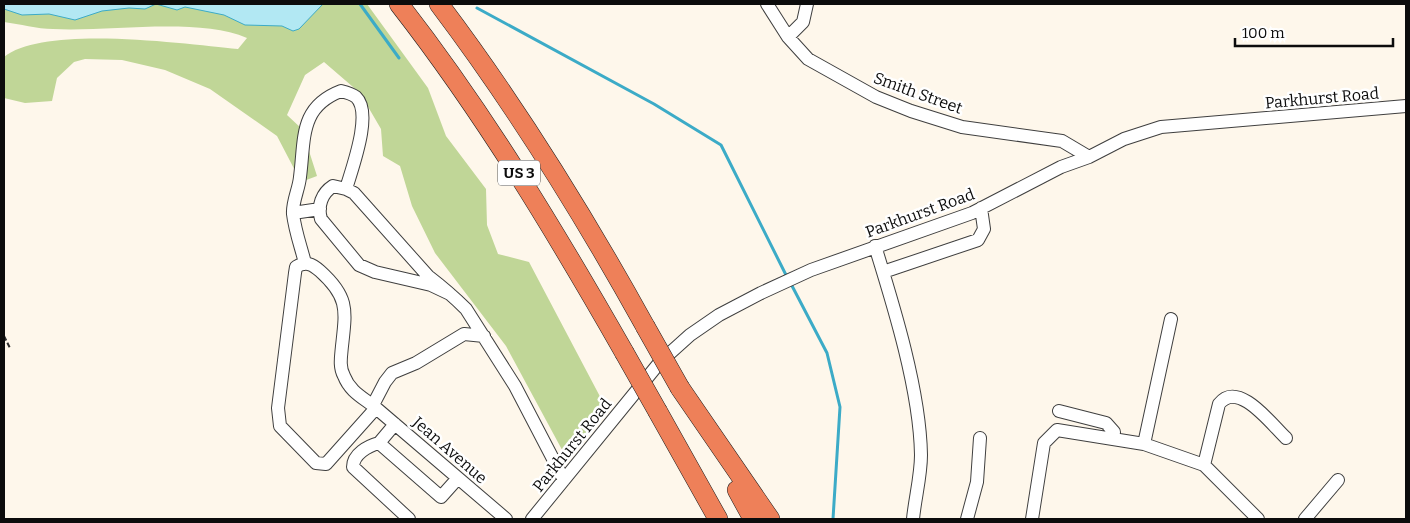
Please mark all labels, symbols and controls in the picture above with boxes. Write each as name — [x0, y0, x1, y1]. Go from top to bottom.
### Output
scale bar — [1235, 15, 1392, 47]
text: 100 m — [1242, 24, 1285, 42]
street label: Smith Street — [871, 68, 965, 118]
street label: Parkhurst Road — [1264, 84, 1380, 112]
road number: US 3 — [498, 160, 540, 186]
street label: Parkhurst Road — [863, 184, 978, 242]
street label: Parkhurst Road — [529, 394, 616, 495]
street label: Jean Avenue — [408, 412, 491, 487]

